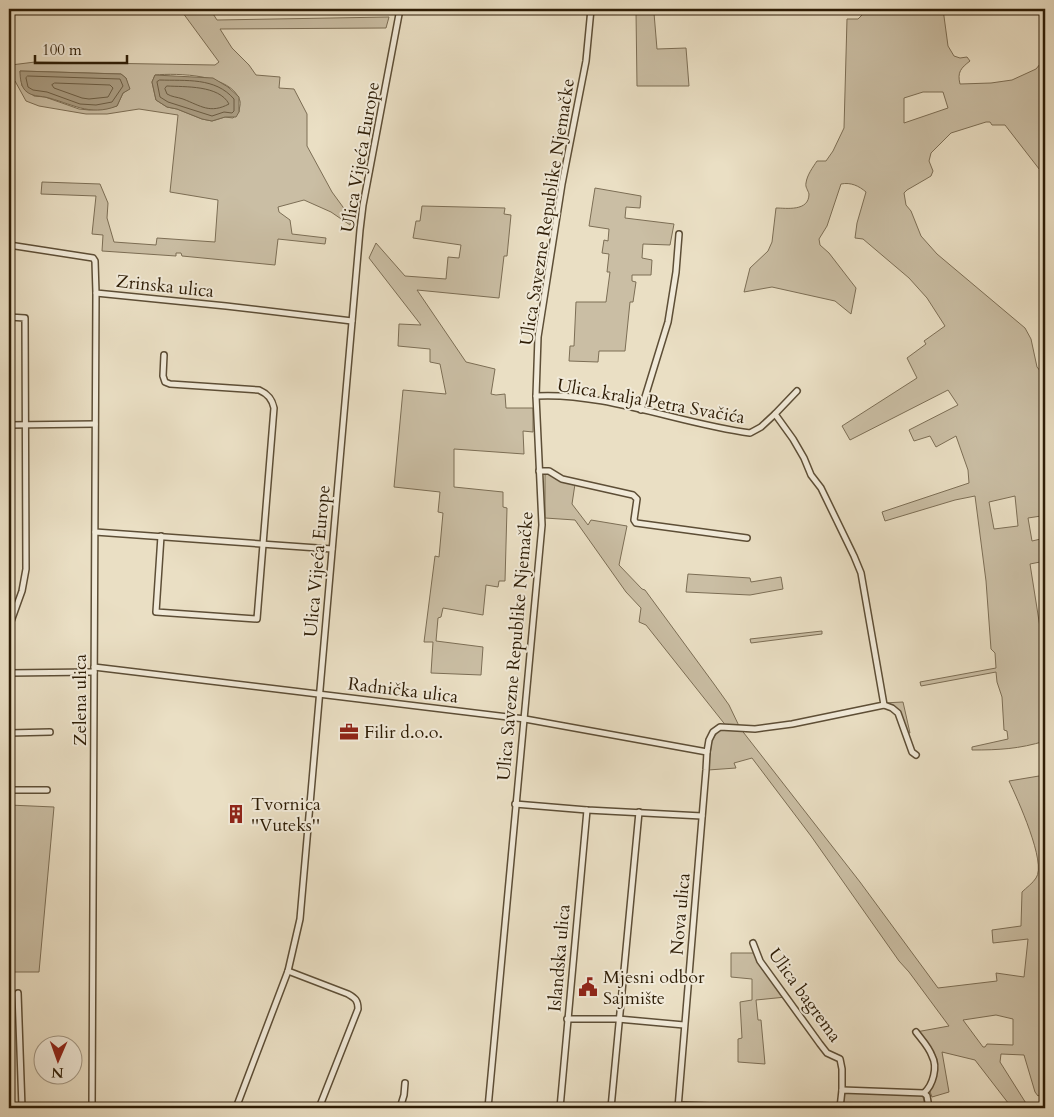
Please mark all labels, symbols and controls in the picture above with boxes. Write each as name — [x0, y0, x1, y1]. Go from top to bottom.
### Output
scale bar — [35, 32, 128, 64]
text: 100 m — [42, 40, 82, 60]
street label: Ulica Savezne Republike Njemačke — [514, 77, 581, 347]
street label: Ulica Vijeća Europe — [335, 80, 386, 234]
street label: Zrinska ulica — [115, 269, 215, 304]
street label: Ulica kralja Petra Svačića — [555, 373, 747, 430]
street label: Ulica Vijeća Europe — [298, 484, 337, 638]
street label: Ulica Savezne Republike Njemačke — [491, 510, 540, 782]
street label: Zelena ulica — [68, 654, 93, 746]
street label: Radnička ulica — [346, 671, 460, 710]
place label: Filir d.o.o. — [364, 720, 443, 745]
office icon: Filir d.o.o. — [338, 721, 360, 743]
place label: Tvornica ''Vuteks'' — [251, 792, 321, 838]
building icon: Tvornica ''Vuteks'' — [225, 803, 247, 825]
street label: Nova ulica — [664, 872, 697, 956]
street label: Islandska ulica — [542, 903, 577, 1013]
street label: Ulica bagrema — [762, 943, 847, 1047]
place label: Mjesni odbor Sajmište — [603, 965, 705, 1011]
public building icon: Mjesni odbor Sajmište — [577, 976, 599, 998]
north arrow — [32, 1034, 82, 1084]
text: N — [51, 1063, 64, 1082]

